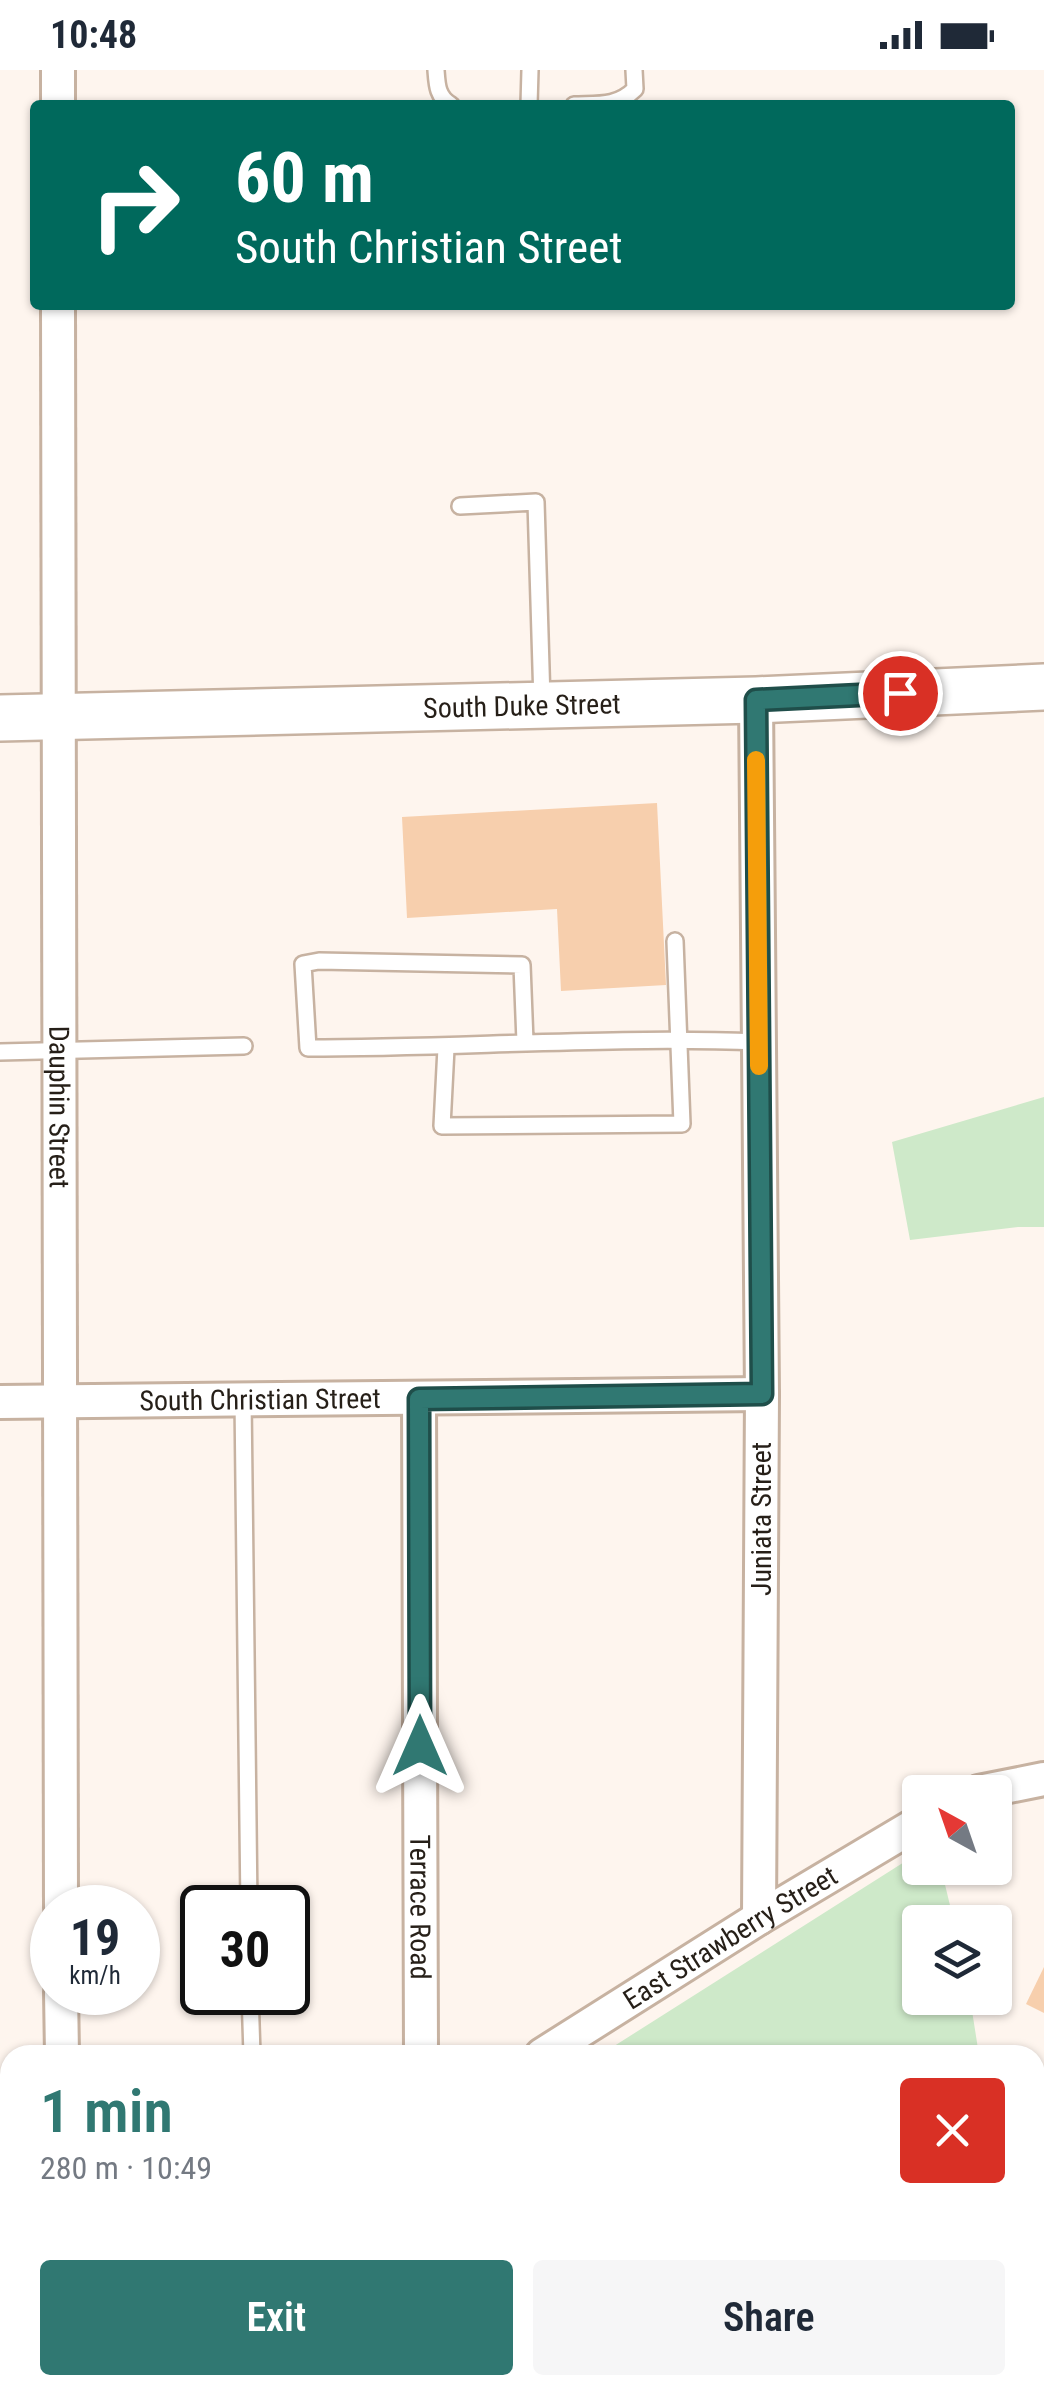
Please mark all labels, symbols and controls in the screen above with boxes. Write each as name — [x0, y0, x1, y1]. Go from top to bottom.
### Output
text: 10:48 — [50, 13, 137, 57]
text: 60 m — [235, 137, 374, 219]
icon: right — [70, 140, 200, 270]
text: South Christian Street — [235, 221, 623, 274]
pin — [858, 651, 943, 736]
icon: arrive — [873, 666, 928, 721]
street label: South Duke Street — [423, 687, 621, 724]
street label: Dauphin Street — [43, 1026, 76, 1188]
street label: South Christian Street — [139, 1382, 381, 1417]
street label: Juniata Street — [745, 1442, 778, 1596]
position arrow — [368, 1694, 472, 1798]
north arrow — [902, 1775, 1012, 1885]
map controls — [902, 1775, 1012, 2015]
street label: Terrace Road — [404, 1834, 437, 1980]
street label: East Strawberry Street — [617, 1859, 843, 2016]
speed limit sign: 30 — [180, 1885, 310, 2015]
button: layers — [902, 1905, 1012, 2015]
text: 19 — [70, 1909, 120, 1967]
text: km/h — [69, 1961, 121, 1990]
text: 1 min — [40, 2076, 173, 2147]
button: close — [900, 2078, 1005, 2183]
text: 280 m · 10:49 — [40, 2149, 212, 2187]
button: Exit — [40, 2260, 513, 2375]
button: Share — [533, 2260, 1005, 2375]

